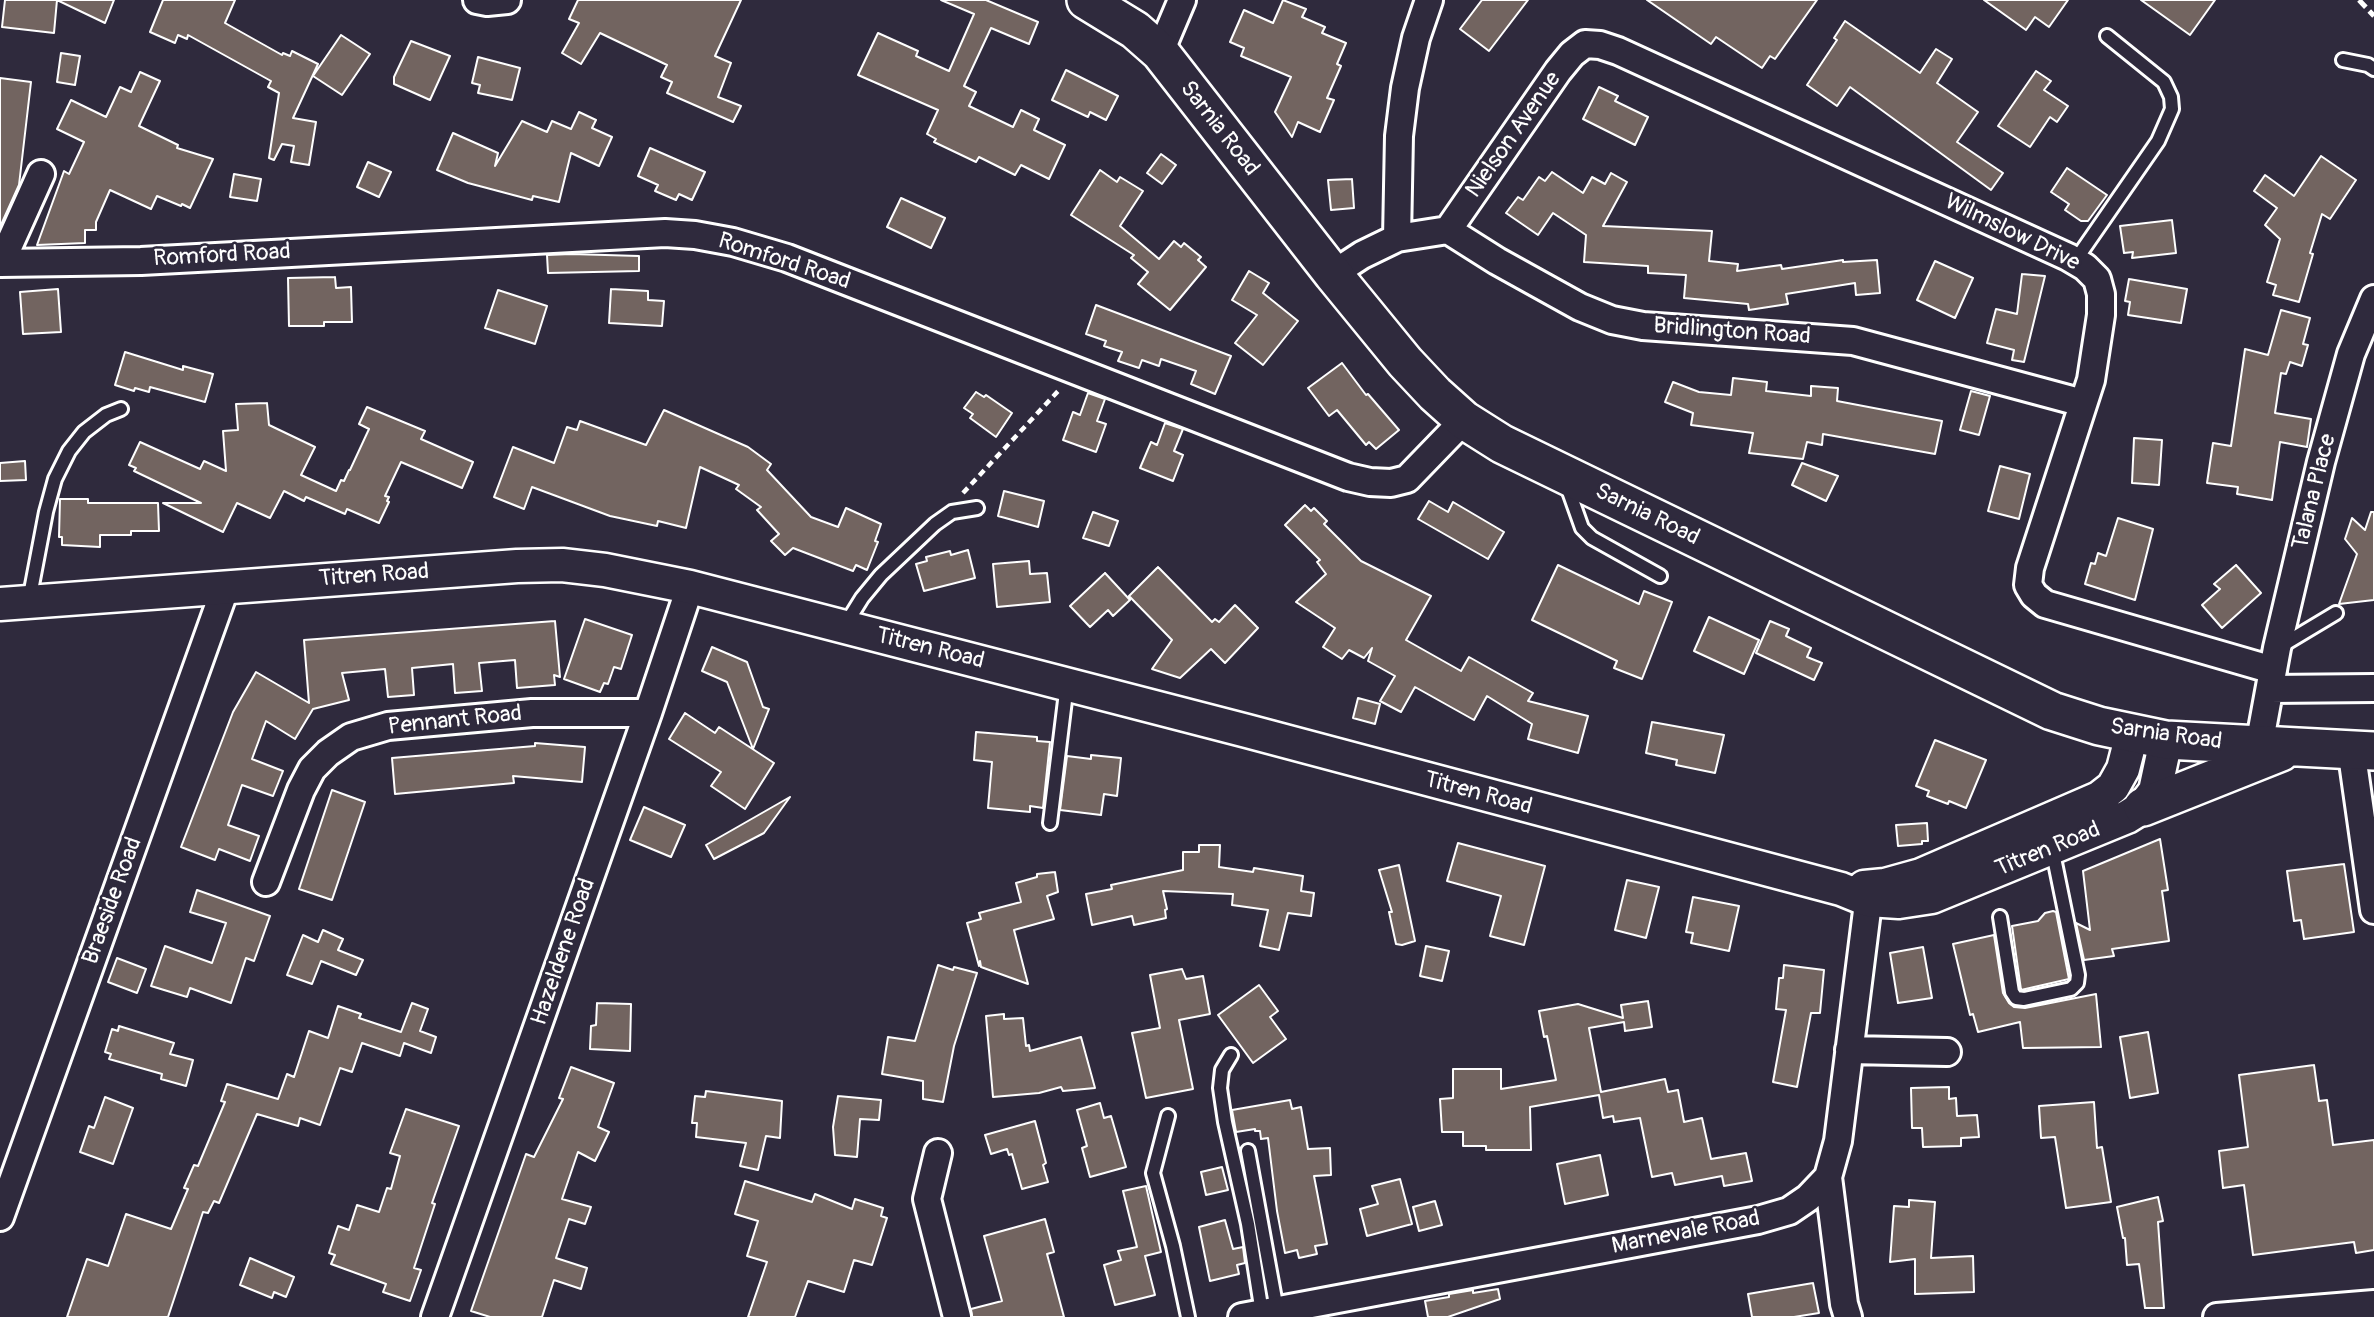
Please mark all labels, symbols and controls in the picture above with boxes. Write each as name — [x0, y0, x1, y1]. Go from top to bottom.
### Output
street label: Nielson Avenue — [1460, 67, 1568, 203]
street label: Sarnia Road — [1173, 76, 1265, 182]
street label: Wilmslow Drive — [1940, 188, 2084, 278]
street label: Romford Road — [714, 228, 854, 296]
street label: Romford Road — [153, 239, 291, 273]
street label: Bridlington Road — [1652, 313, 1812, 351]
street label: Talana Place — [2287, 431, 2343, 553]
street label: Sarnia Road — [1590, 478, 1704, 552]
street label: Titren Road — [318, 558, 430, 594]
street label: Titren Road — [873, 622, 987, 676]
street label: Pennant Road — [387, 700, 523, 742]
street label: Sarnia Road — [2108, 713, 2224, 757]
street label: Titren Road — [1421, 766, 1535, 822]
street label: Titren Road — [1992, 817, 2104, 883]
street label: Braeside Road — [77, 834, 149, 968]
street label: Hazeldene Road — [526, 875, 602, 1029]
street label: Marnevale Road — [1610, 1205, 1762, 1261]

